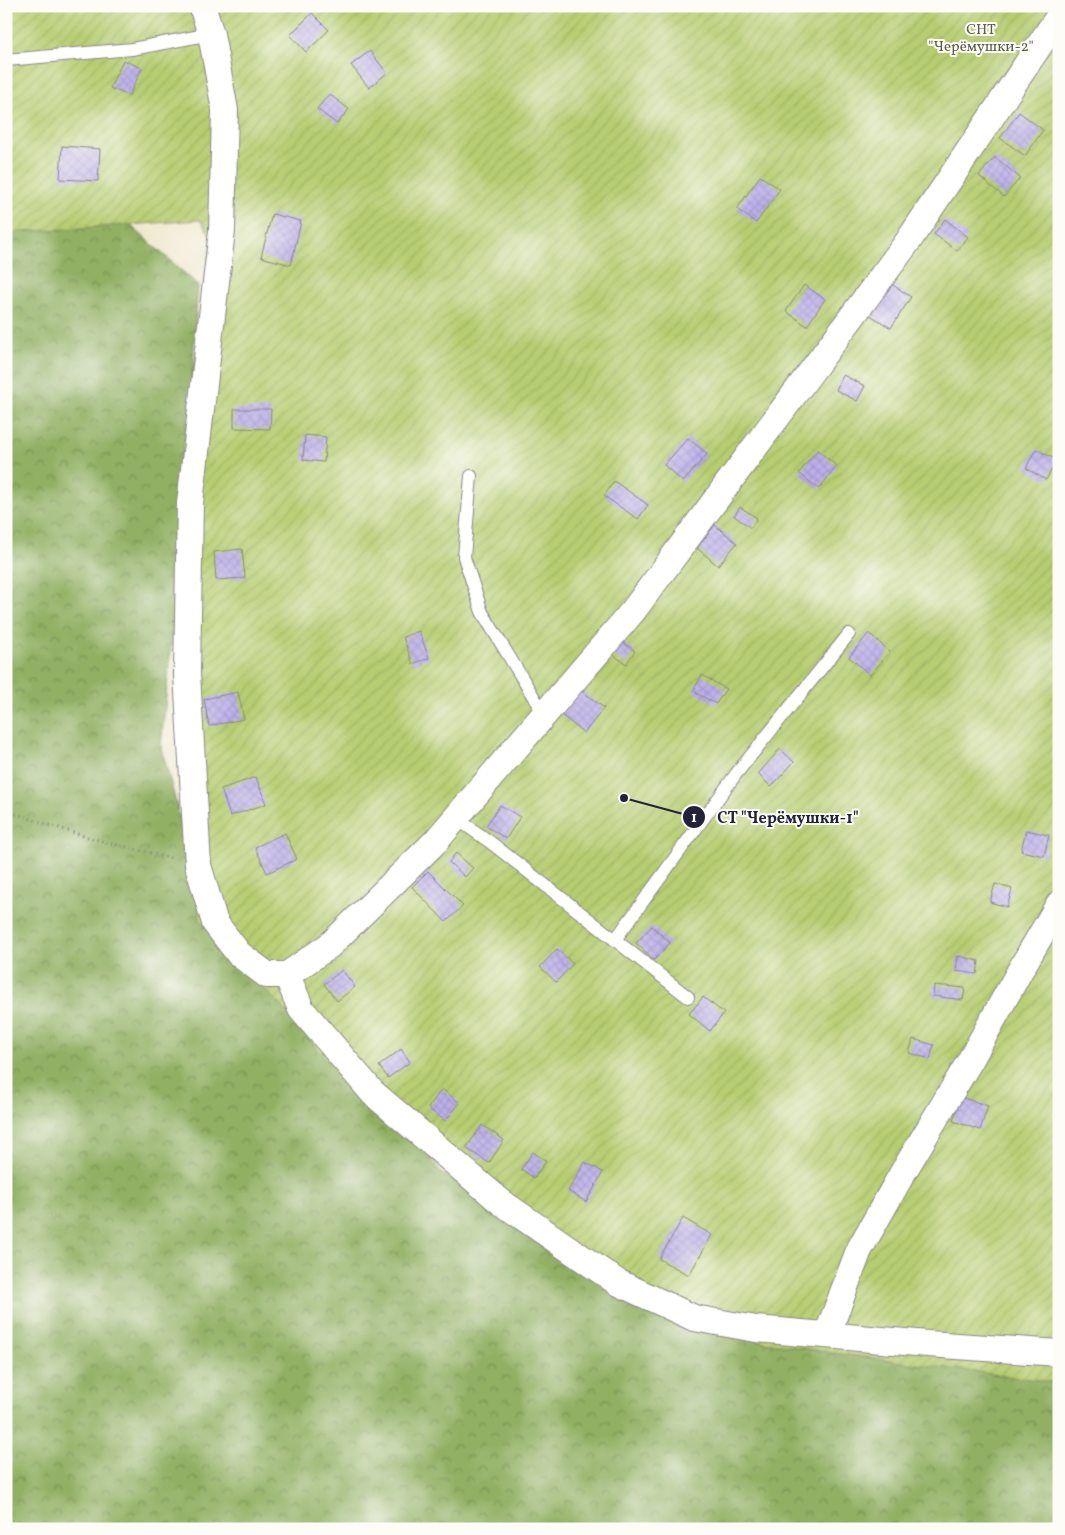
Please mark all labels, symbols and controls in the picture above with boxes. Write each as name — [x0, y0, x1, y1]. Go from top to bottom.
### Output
park label: СНТ "Черёмушки-2" — [928, 20, 1034, 58]
callout: СТ "Черёмушки-1" — [682, 802, 869, 833]
text: 1 — [691, 808, 697, 829]
text: СТ "Черёмушки-1" — [717, 808, 859, 830]

